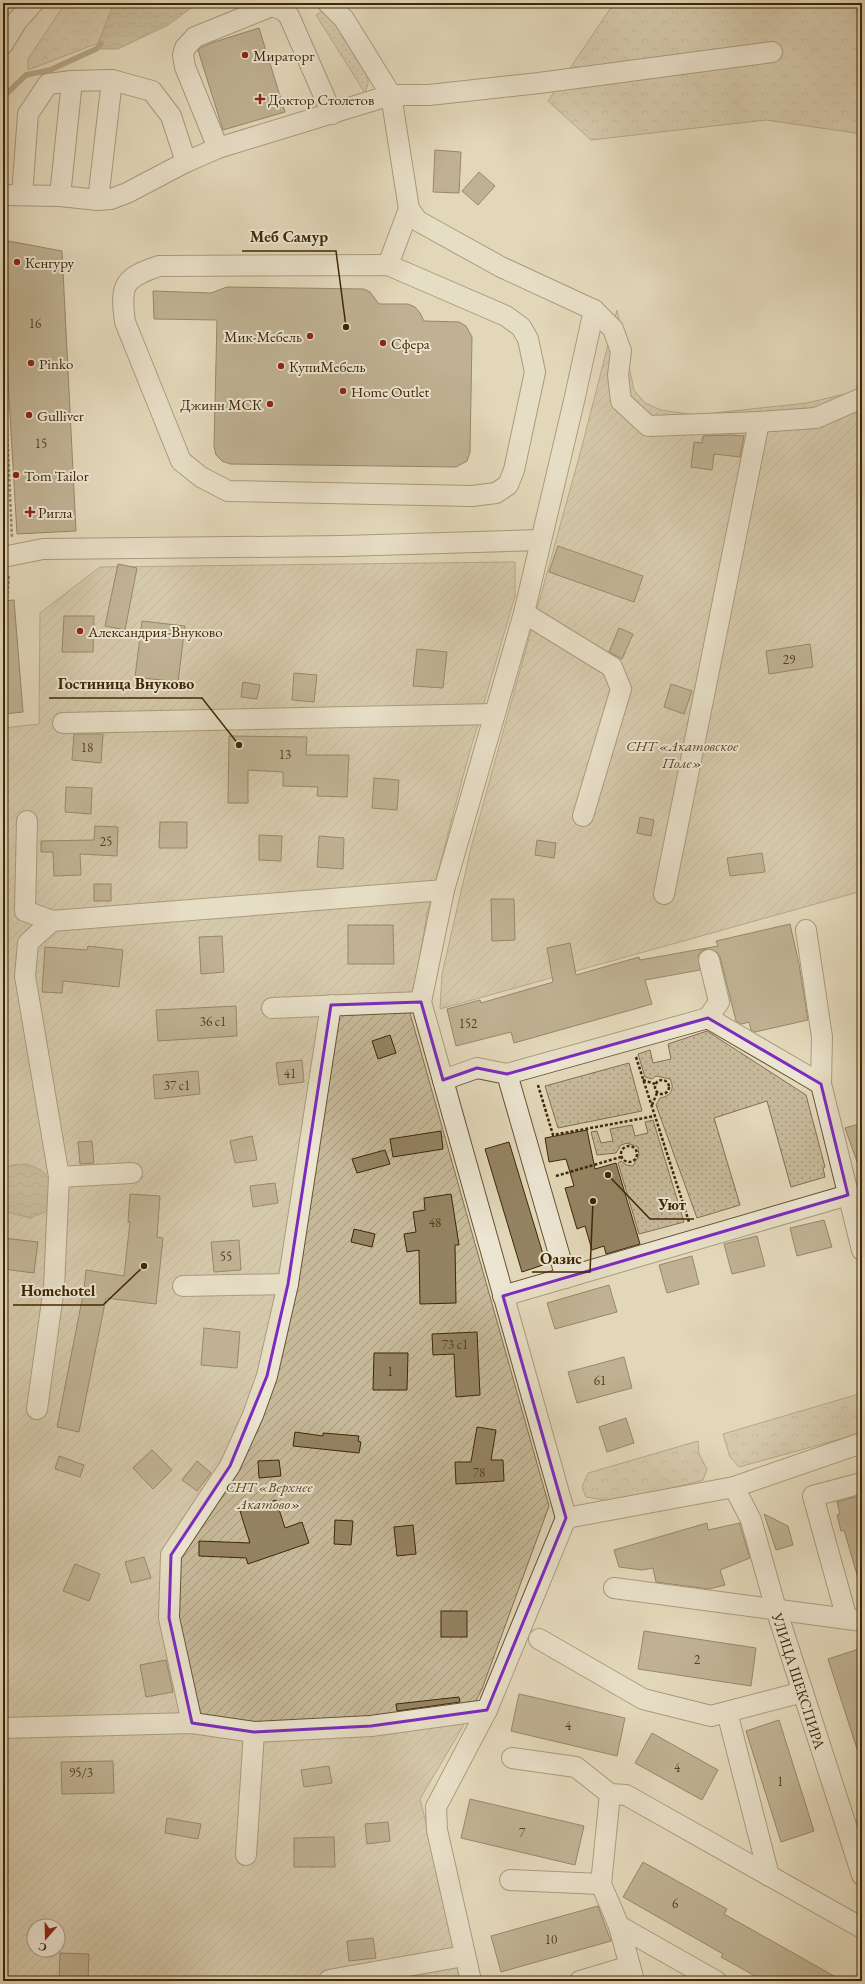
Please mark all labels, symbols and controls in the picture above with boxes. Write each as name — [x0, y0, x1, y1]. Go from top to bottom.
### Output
place label: Мираторг — [253, 46, 315, 65]
marker: Мираторг — [240, 50, 250, 60]
place label: Доктор Столетов — [268, 90, 374, 109]
marker: Доктор Столетов — [255, 94, 265, 104]
callout: Меб Самур — [242, 223, 336, 251]
text: Меб Самур — [250, 226, 328, 247]
place label: Кенгуру — [25, 253, 75, 272]
marker: Кенгуру — [12, 257, 22, 267]
house number: 16 — [29, 315, 41, 332]
place label: Мик-Мебель — [224, 327, 302, 346]
marker: Мик-Мебель — [305, 331, 315, 341]
place label: Сфера — [391, 334, 430, 353]
marker: Сфера — [378, 338, 388, 348]
place label: Pinko — [39, 354, 73, 373]
place label: КупиМебель — [289, 357, 366, 376]
marker: Pinko — [26, 358, 36, 368]
marker: КупиМебель — [276, 361, 286, 371]
place label: Home Outlet — [351, 382, 430, 401]
marker: Home Outlet — [338, 386, 348, 396]
place label: Джинн МСК — [180, 395, 262, 414]
marker: Джинн МСК — [265, 399, 275, 409]
place label: Gulliver — [37, 406, 84, 425]
marker: Gulliver — [24, 410, 34, 420]
house number: 15 — [35, 435, 47, 452]
place label: Tom Tailor — [24, 466, 89, 485]
marker: Tom Tailor — [11, 470, 21, 480]
place label: Ригла — [38, 503, 72, 522]
marker: Ригла — [25, 507, 35, 517]
place label: Александрия-Внуково — [87, 622, 223, 641]
marker: Александрия-Внуково — [75, 626, 85, 636]
house number: 29 — [783, 651, 796, 668]
callout: Гостиница Внуково — [49, 670, 202, 698]
text: Гостиница Внуково — [58, 673, 194, 694]
park label: СНТ «Акатовское Поле» — [626, 736, 739, 772]
house number: 18 — [81, 739, 93, 756]
house number: 13 — [279, 746, 291, 763]
house number: 25 — [100, 833, 112, 850]
house number: 36 с1 — [200, 1013, 226, 1030]
house number: 152 — [459, 1015, 478, 1032]
house number: 41 — [284, 1065, 296, 1082]
house number: 37 с1 — [164, 1077, 190, 1094]
callout: Уют — [650, 1191, 694, 1219]
text: Уют — [657, 1194, 687, 1215]
house number: 48 — [429, 1214, 441, 1231]
callout: Оазис — [532, 1244, 590, 1272]
house number: 55 — [220, 1248, 232, 1265]
text: Оазис — [540, 1248, 582, 1269]
callout: Homehotel — [13, 1277, 103, 1305]
text: Homehotel — [21, 1280, 96, 1301]
house number: 73 с1 — [442, 1336, 468, 1353]
house number: 1 — [387, 1363, 393, 1380]
house number: 61 — [594, 1372, 606, 1389]
house number: 78 — [473, 1464, 485, 1481]
park label: СНТ «Верхнее Акатово» — [225, 1477, 313, 1513]
street label: УЛИЦА ШЕКСПИРА — [768, 1609, 830, 1752]
house number: 2 — [694, 1651, 701, 1668]
house number: 4 — [565, 1717, 572, 1734]
house number: 4 — [674, 1759, 681, 1776]
house number: 95/3 — [69, 1764, 93, 1781]
house number: 1 — [777, 1773, 783, 1790]
house number: 7 — [519, 1824, 526, 1841]
house number: 6 — [672, 1895, 678, 1912]
north arrow — [26, 1918, 66, 1958]
house number: 10 — [545, 1931, 557, 1948]
text: С — [36, 1939, 49, 1955]

